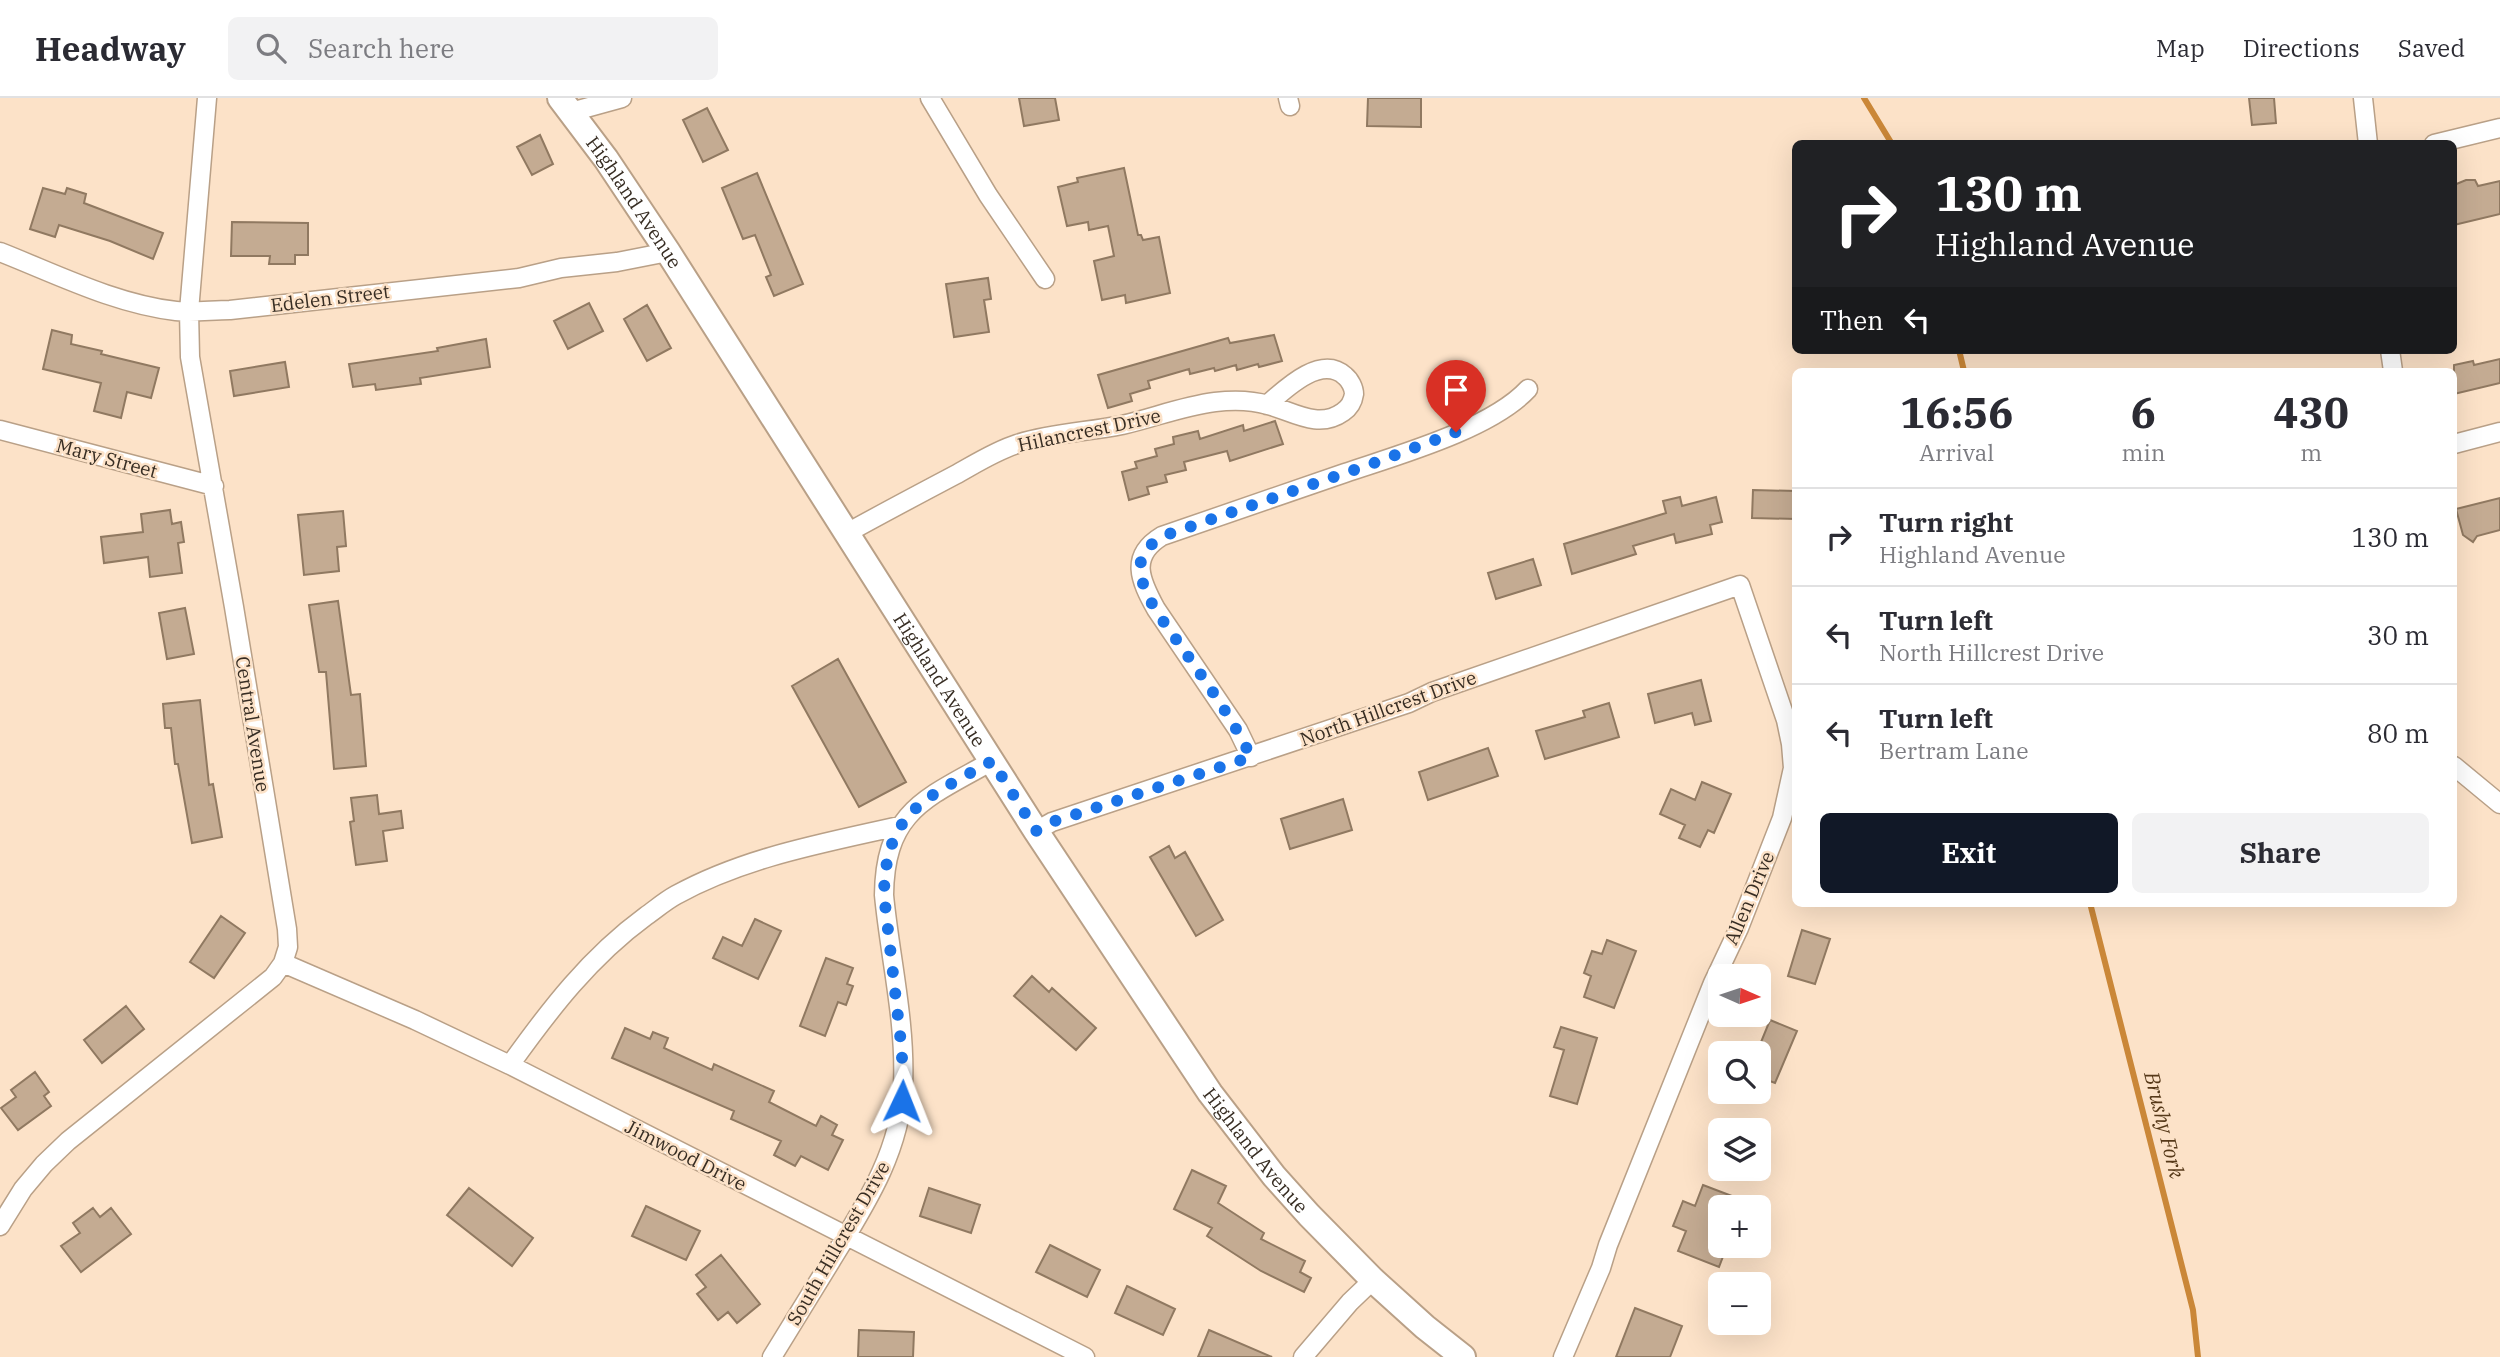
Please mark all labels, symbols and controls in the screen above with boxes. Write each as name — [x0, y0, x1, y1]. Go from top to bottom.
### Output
search box — [228, 17, 718, 80]
text: Headway — [35, 27, 186, 70]
icon: search — [252, 29, 290, 67]
text: Search here — [308, 31, 454, 65]
text: Map — [2156, 32, 2205, 64]
text: Directions — [2243, 32, 2360, 64]
text: Saved — [2398, 32, 2465, 64]
street label: Highland Avenue — [581, 131, 687, 273]
text: 130 m — [1935, 161, 2082, 224]
icon: right — [1820, 168, 1911, 259]
text: Highland Avenue — [1935, 223, 2195, 265]
street label: Edelen Street — [269, 279, 391, 317]
icon: left — [1898, 301, 1936, 339]
text: Then — [1820, 303, 1884, 337]
pin — [1426, 360, 1486, 432]
icon: arrive — [1437, 371, 1475, 409]
text: 16:56 — [1900, 385, 2014, 440]
text: 6 — [2131, 385, 2156, 440]
text: 430 — [2273, 385, 2349, 440]
street label: Hilancrest Drive — [1015, 403, 1163, 457]
street label: Mary Street — [54, 433, 161, 483]
text: Arrival — [1919, 437, 1994, 467]
text: min — [2122, 437, 2165, 467]
text: m — [2300, 437, 2322, 467]
text: Turn right — [1879, 505, 2013, 539]
icon: right — [1820, 518, 1858, 556]
text: 130 m — [2351, 520, 2429, 554]
text: Highland Avenue — [1879, 539, 2066, 569]
text: Turn left — [1879, 603, 1993, 637]
street label: Highland Avenue — [888, 608, 991, 751]
icon: left — [1820, 616, 1858, 654]
text: 30 m — [2367, 618, 2429, 652]
text: North Hillcrest Drive — [1879, 637, 2104, 667]
street label: Central Avenue — [230, 655, 276, 793]
street label: North Hillcrest Drive — [1297, 665, 1479, 751]
text: Turn left — [1879, 701, 1993, 735]
icon: left — [1820, 714, 1858, 752]
text: 80 m — [2367, 716, 2429, 750]
text: Bertram Lane — [1879, 735, 2029, 765]
button: Exit — [1820, 813, 2118, 893]
button: Share — [2132, 813, 2429, 893]
street label: Allen Drive — [1719, 848, 1779, 948]
north arrow — [1708, 964, 1771, 1027]
map controls — [1708, 964, 1771, 1335]
button: search — [1708, 1041, 1771, 1104]
position arrow — [865, 1064, 939, 1138]
water label: Brushy Fork — [2138, 1067, 2192, 1182]
street label: Highland Avenue — [1198, 1083, 1313, 1218]
street label: Jimwood Drive — [621, 1114, 751, 1196]
button: layers — [1708, 1118, 1771, 1181]
street label: South Hillcrest Drive — [781, 1157, 895, 1329]
button: + — [1708, 1195, 1771, 1258]
button: − — [1708, 1272, 1771, 1335]

